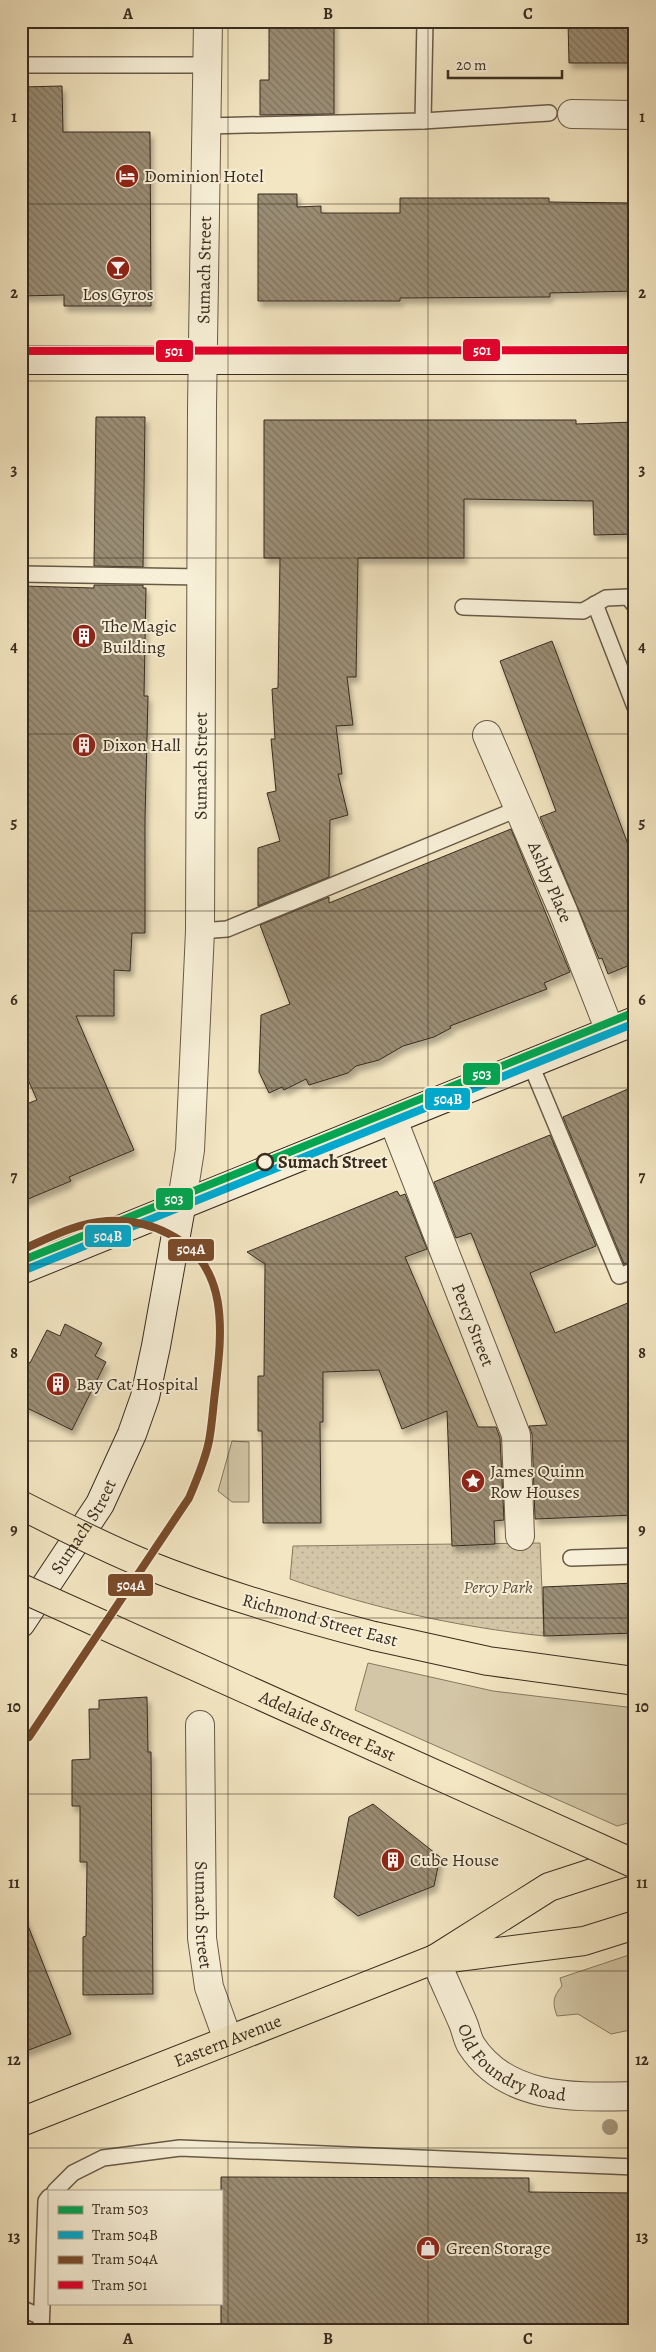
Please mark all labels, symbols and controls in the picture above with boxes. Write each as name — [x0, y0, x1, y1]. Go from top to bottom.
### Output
text: A — [122, 3, 134, 25]
text: B — [323, 3, 333, 25]
text: C — [523, 3, 533, 25]
scale bar — [448, 48, 562, 80]
text: 20 m — [456, 55, 487, 75]
text: 1 — [11, 106, 17, 128]
text: 1 — [639, 106, 645, 128]
hotel icon: Dominion Hotel — [114, 163, 140, 189]
place label: Dominion Hotel — [144, 164, 264, 188]
street label: Sumach Street — [191, 216, 217, 324]
bar icon: Los Gyros — [105, 255, 131, 281]
text: 2 — [10, 282, 18, 304]
place label: Los Gyros — [82, 282, 154, 306]
text: 2 — [638, 282, 646, 304]
line badge: 501 — [462, 338, 501, 362]
line badge: 501 — [155, 339, 194, 363]
text: 501 — [473, 341, 491, 360]
text: 501 — [165, 342, 183, 361]
text: 3 — [11, 459, 18, 481]
text: 3 — [639, 459, 646, 481]
place label: The Magic Building — [102, 614, 177, 659]
building icon: The Magic Building — [71, 623, 97, 649]
text: 4 — [10, 636, 18, 658]
text: 4 — [638, 636, 646, 658]
street label: Sumach Street — [188, 712, 213, 820]
building icon: Dixon Hall — [71, 732, 97, 758]
place label: Dixon Hall — [102, 733, 181, 757]
text: 5 — [11, 812, 18, 834]
text: 5 — [639, 812, 646, 834]
street label: Ashby Place — [522, 837, 578, 926]
text: 6 — [10, 989, 18, 1011]
text: 6 — [638, 989, 646, 1011]
line badge: 503 — [462, 1062, 501, 1086]
text: 503 — [472, 1065, 492, 1084]
line badge: 504B — [424, 1087, 471, 1111]
text: 504B — [434, 1090, 462, 1109]
place label: Sumach Street — [278, 1150, 387, 1174]
marker: Sumach Street — [256, 1153, 274, 1171]
text: 7 — [11, 1166, 18, 1188]
text: 7 — [639, 1166, 646, 1188]
line badge: 503 — [155, 1187, 194, 1211]
text: 503 — [164, 1190, 184, 1209]
line badge: 504B — [84, 1224, 132, 1248]
text: 504B — [94, 1227, 122, 1246]
line badge: 504A — [167, 1238, 215, 1262]
text: 504A — [177, 1240, 205, 1259]
street label: Percy Street — [446, 1280, 500, 1370]
text: 8 — [10, 1342, 18, 1364]
text: 8 — [638, 1342, 646, 1364]
building icon: Bay Cat Hospital — [45, 1371, 71, 1397]
place label: Bay Cat Hospital — [76, 1372, 199, 1396]
place label: James Quinn Row Houses — [490, 1459, 585, 1504]
place icon: James Quinn Row Houses — [460, 1468, 486, 1494]
street label: Sumach Street — [45, 1475, 122, 1579]
text: 9 — [10, 1519, 18, 1541]
text: 9 — [638, 1519, 646, 1541]
line badge: 504A — [107, 1573, 154, 1597]
park label: Percy Park — [463, 1575, 533, 1599]
text: 504A — [117, 1576, 145, 1595]
street label: Richmond Street East — [240, 1588, 400, 1652]
street label: Adelaide Street East — [255, 1684, 399, 1767]
text: 10 — [7, 1696, 21, 1718]
text: 10 — [635, 1696, 649, 1718]
building icon: Cube House — [380, 1847, 406, 1873]
place label: Cube House — [410, 1848, 499, 1872]
street label: Sumach Street — [189, 1861, 218, 1970]
text: 11 — [8, 1872, 20, 1894]
text: 11 — [636, 1872, 648, 1894]
street label: Eastern Avenue — [170, 2009, 285, 2073]
street label: Old Foundry Road — [452, 2021, 567, 2107]
text: 12 — [7, 2049, 21, 2071]
text: 12 — [635, 2049, 649, 2071]
legend — [48, 2190, 222, 2304]
text: Tram 503 — [92, 2199, 148, 2219]
text: Tram 504B — [92, 2225, 158, 2245]
text: 13 — [8, 2226, 20, 2248]
text: 13 — [636, 2226, 648, 2248]
shop icon: Green Storage — [415, 2235, 441, 2261]
place label: Green Storage — [446, 2236, 551, 2260]
text: Tram 504A — [92, 2249, 158, 2269]
text: Tram 501 — [92, 2275, 147, 2295]
text: A — [122, 2328, 134, 2350]
text: B — [323, 2328, 333, 2350]
text: C — [523, 2328, 533, 2350]

